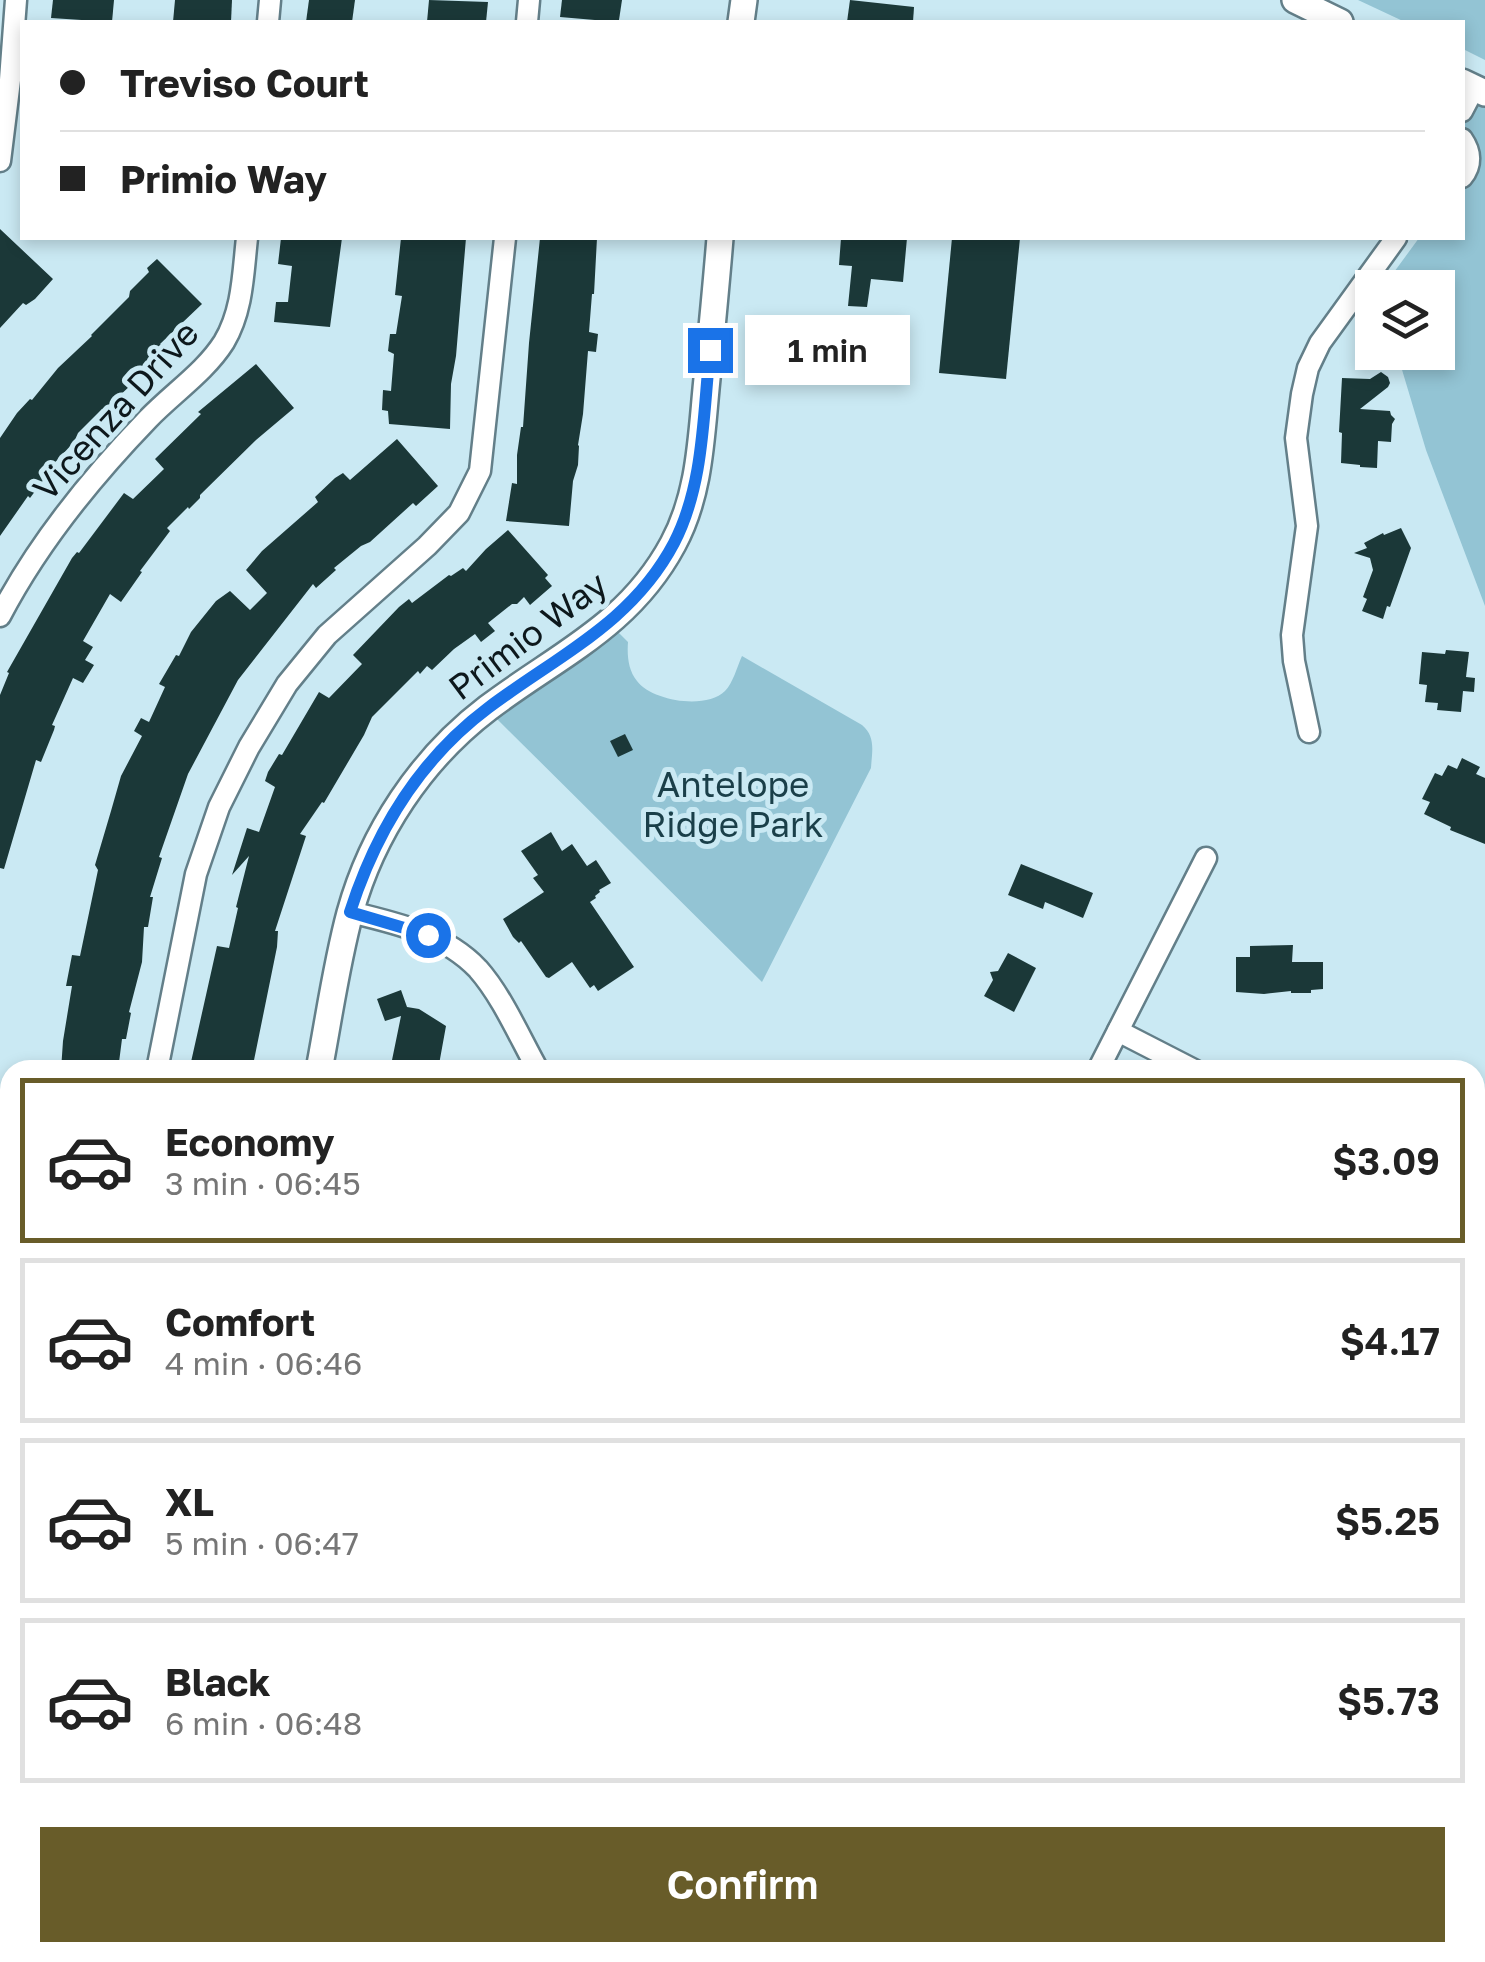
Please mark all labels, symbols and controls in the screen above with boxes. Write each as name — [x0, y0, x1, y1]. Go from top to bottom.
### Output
text: Treviso Court — [120, 60, 369, 105]
text: Primio Way — [120, 156, 327, 201]
map controls — [1355, 270, 1455, 370]
button: layers — [1355, 270, 1455, 370]
street label: Vicenza Drive — [24, 312, 207, 509]
callout: 1 min — [745, 315, 910, 385]
route end — [688, 328, 733, 373]
text: 1 min — [787, 331, 868, 369]
street label: Primio Way — [440, 562, 615, 708]
park label: Antelope Ridge Park — [642, 763, 824, 845]
route start — [406, 913, 451, 958]
icon: car — [45, 1116, 135, 1206]
text: Economy — [165, 1119, 334, 1164]
text: $3.09 — [1332, 1138, 1440, 1183]
text: 3 min · 06:45 — [165, 1164, 361, 1202]
icon: car — [45, 1296, 135, 1386]
text: Comfort — [165, 1299, 315, 1344]
text: $4.17 — [1340, 1318, 1440, 1363]
text: 4 min · 06:46 — [165, 1344, 362, 1382]
icon: car — [45, 1476, 135, 1566]
text: XL — [165, 1479, 214, 1524]
text: $5.25 — [1335, 1498, 1440, 1543]
text: 5 min · 06:47 — [165, 1524, 359, 1562]
icon: car — [45, 1656, 135, 1746]
text: Black — [165, 1659, 270, 1704]
text: $5.73 — [1337, 1678, 1440, 1723]
text: 6 min · 06:48 — [165, 1704, 362, 1742]
button: Confirm — [40, 1827, 1445, 1942]

